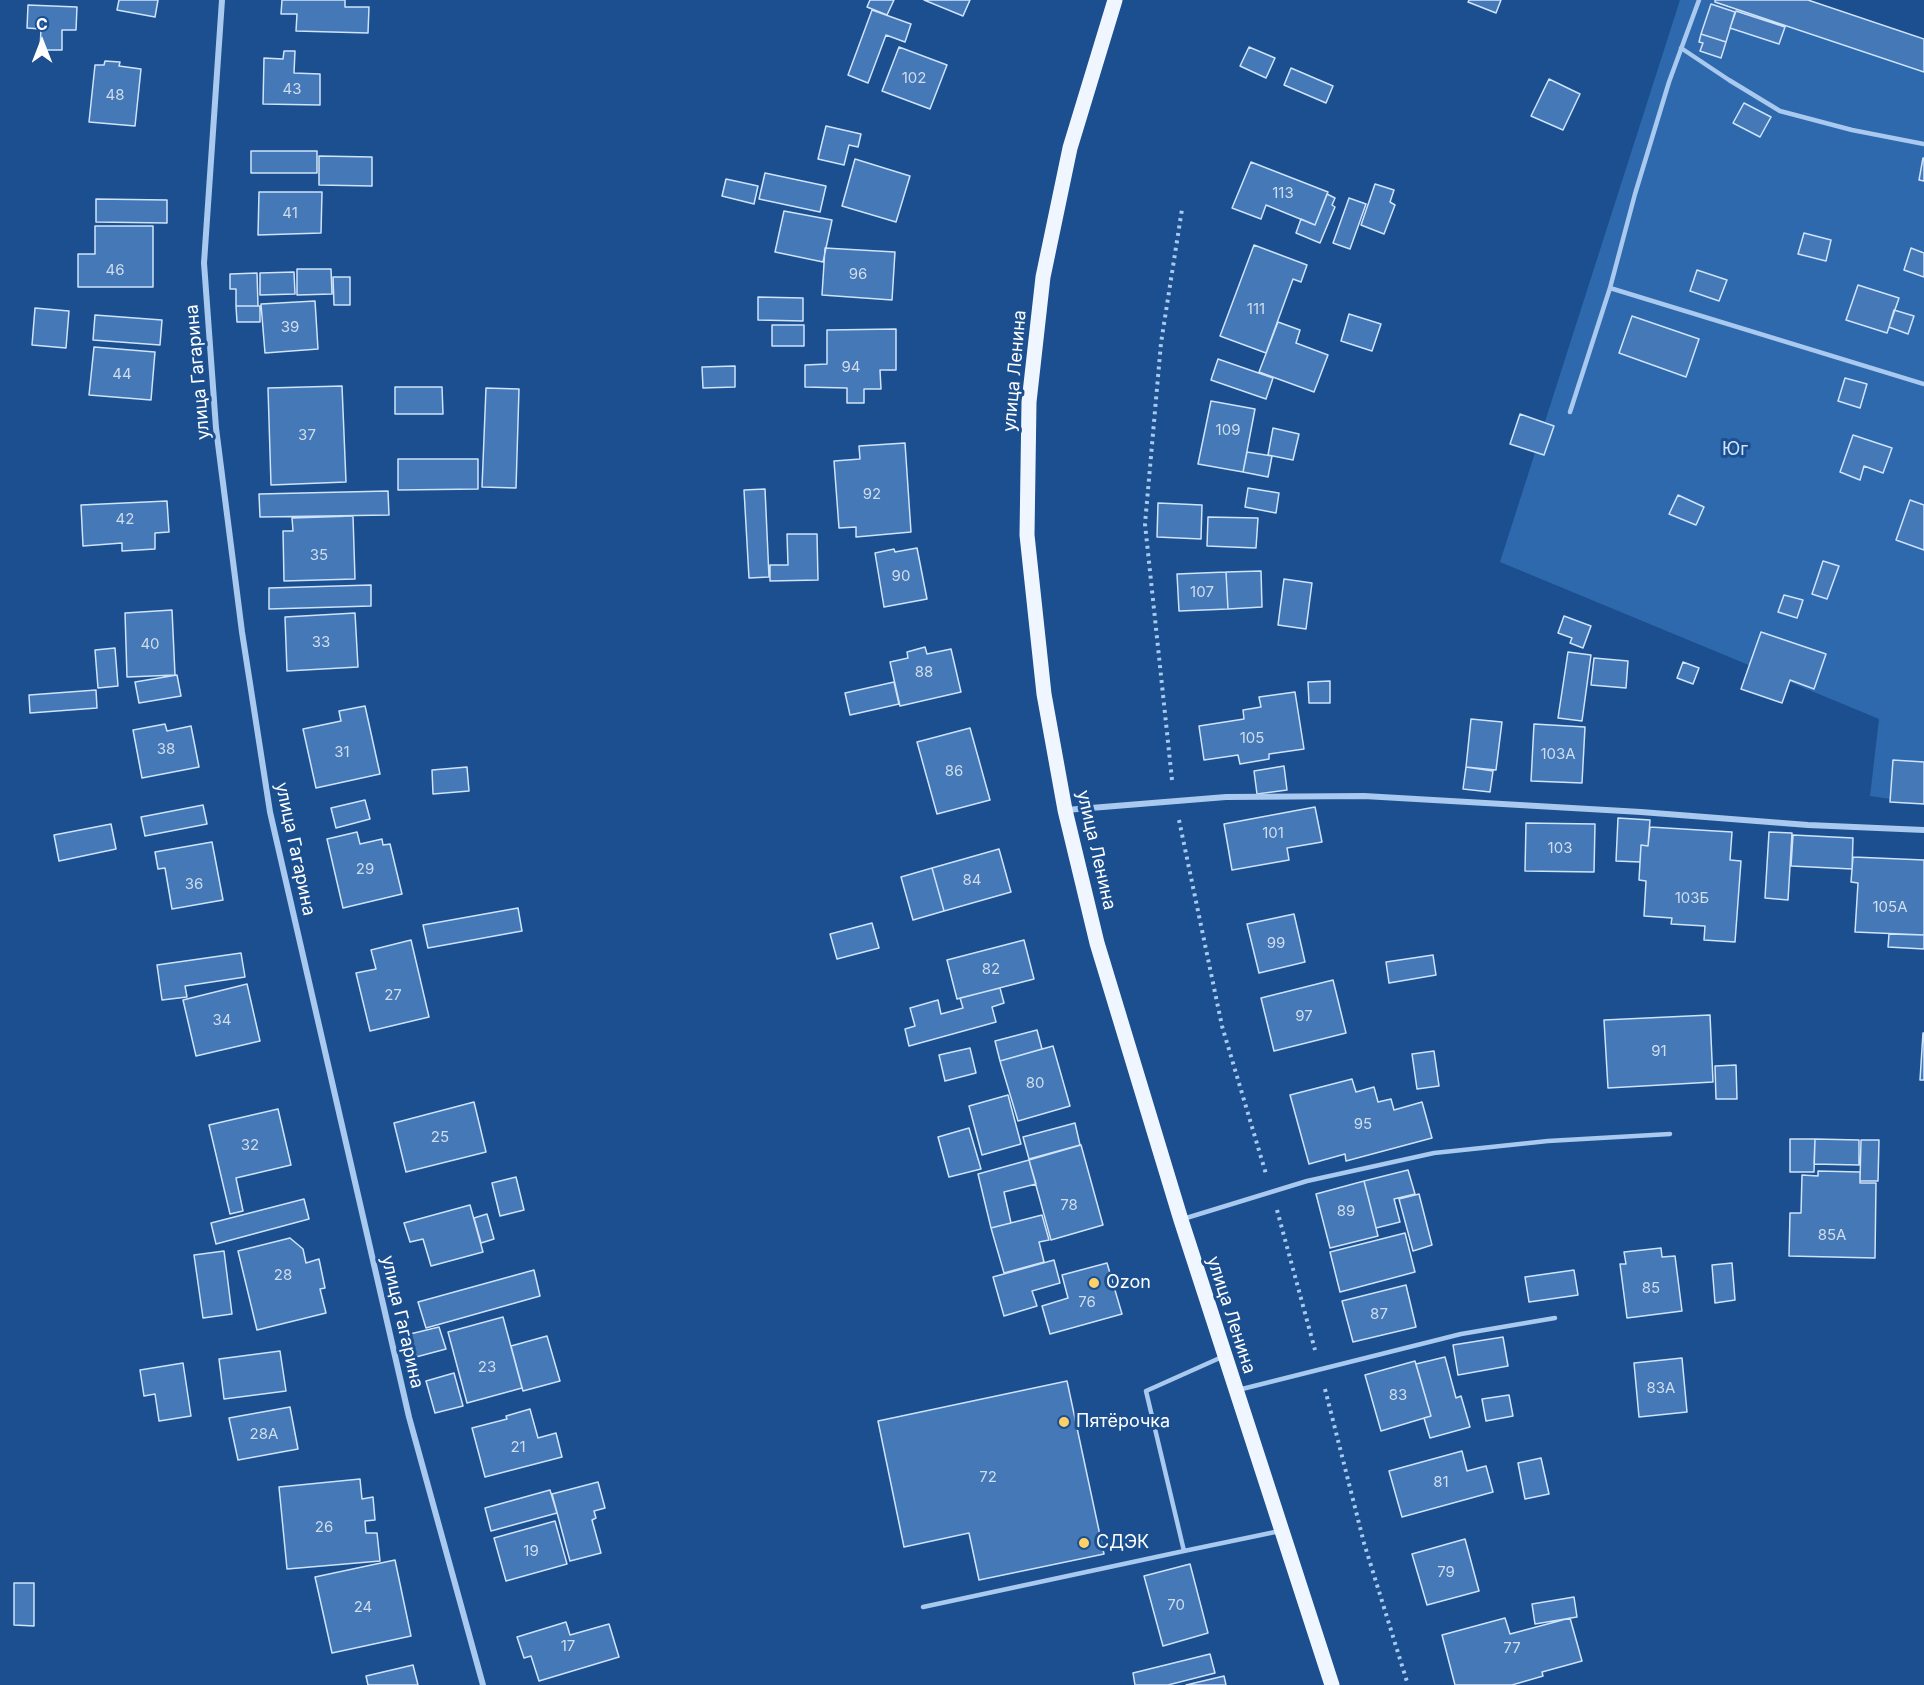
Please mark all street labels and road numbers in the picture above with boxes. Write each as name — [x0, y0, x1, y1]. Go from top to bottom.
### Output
street label: улица Гагарина — [181, 303, 215, 441]
street label: улица Ленина — [999, 309, 1031, 433]
street label: улица Гагарина — [270, 780, 320, 918]
street label: улица Ленина — [1072, 788, 1120, 912]
street label: улица Гагарина — [376, 1253, 428, 1391]
street label: улица Ленина — [1202, 1254, 1260, 1376]

